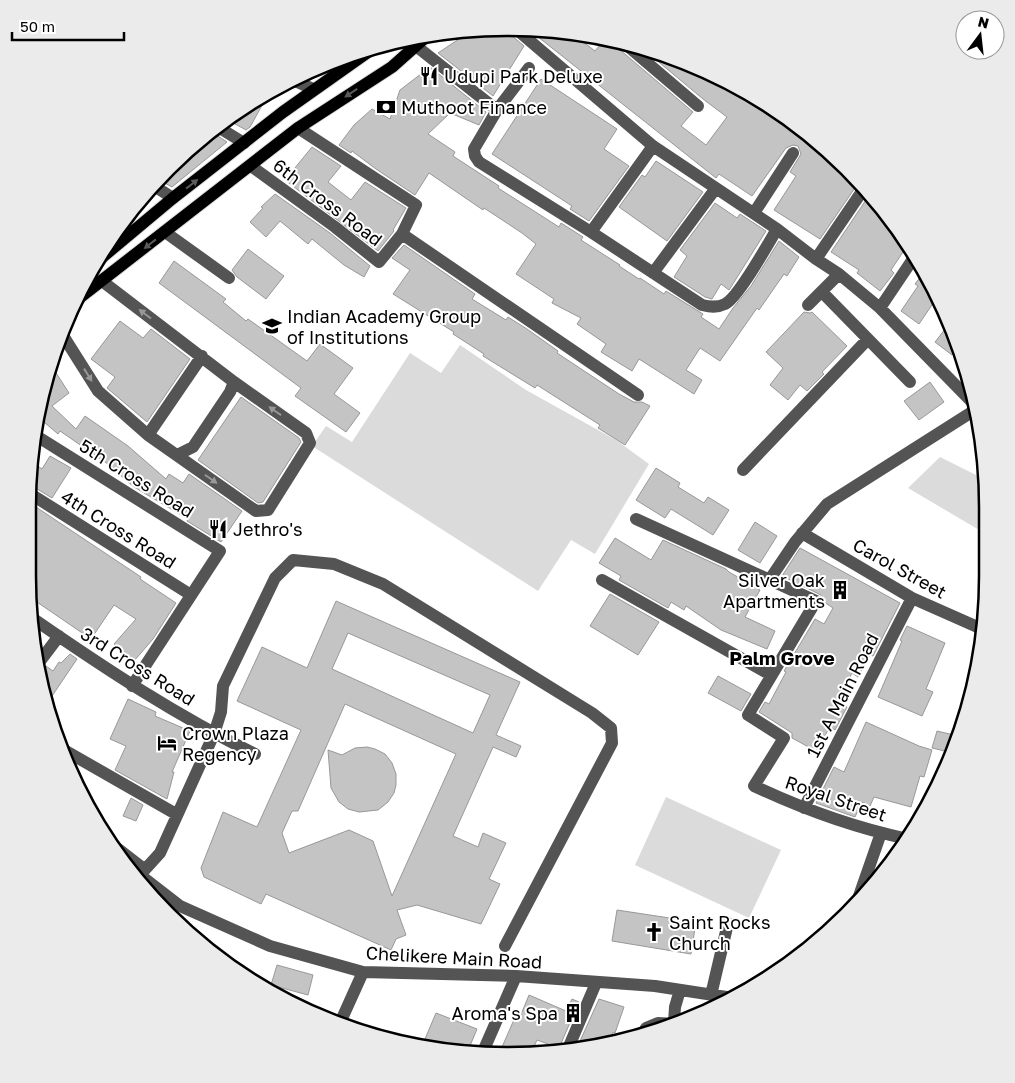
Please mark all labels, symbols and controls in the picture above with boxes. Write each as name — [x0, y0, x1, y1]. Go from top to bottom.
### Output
scale bar — [12, 10, 125, 42]
north arrow — [955, 10, 1005, 60]
text: N — [976, 12, 991, 32]
text: 50 m — [20, 17, 55, 35]
restaurant icon: Udupi Park Deluxe — [418, 65, 440, 87]
place label: Udupi Park Deluxe — [444, 65, 603, 87]
one-way arrow — [344, 89, 357, 98]
bank icon: Muthoot Finance — [375, 96, 397, 118]
place label: Muthoot Finance — [401, 96, 547, 118]
street label: 6th Cross Road — [269, 154, 387, 250]
one-way arrow — [185, 178, 198, 189]
one-way arrow — [144, 239, 157, 250]
place label: Indian Academy Group of Institutions — [287, 305, 481, 348]
one-way arrow — [138, 309, 152, 319]
school or university icon: Indian Academy Group of Institutions — [261, 315, 283, 337]
one-way arrow — [83, 369, 93, 382]
one-way arrow — [268, 406, 282, 416]
street label: 5th Cross Road — [76, 434, 198, 522]
one-way arrow — [204, 474, 218, 484]
street label: 4th Cross Road — [57, 485, 181, 573]
restaurant icon: Jethro's — [207, 518, 229, 540]
place label: Jethro's — [233, 518, 303, 540]
street label: Carol Street — [849, 533, 951, 603]
place label: Silver Oak Apartments — [723, 569, 825, 612]
building icon: Silver Oak Apartments — [829, 579, 851, 601]
street label: 3rd Cross Road — [77, 622, 199, 710]
street label: 1st A Main Road — [801, 629, 883, 761]
district label: Palm Grove — [729, 646, 835, 669]
place label: Crown Plaza Regency — [182, 722, 289, 765]
hotel icon: Crown Plaza Regency — [156, 732, 178, 754]
street label: Royal Street — [782, 770, 890, 826]
place label: Saint Rocks Church — [669, 911, 770, 954]
church icon: Saint Rocks Church — [643, 921, 665, 943]
street label: Chelikere Main Road — [365, 941, 543, 973]
place label: Aroma's Spa — [452, 1002, 558, 1024]
building icon: Aroma's Spa — [562, 1002, 584, 1024]

